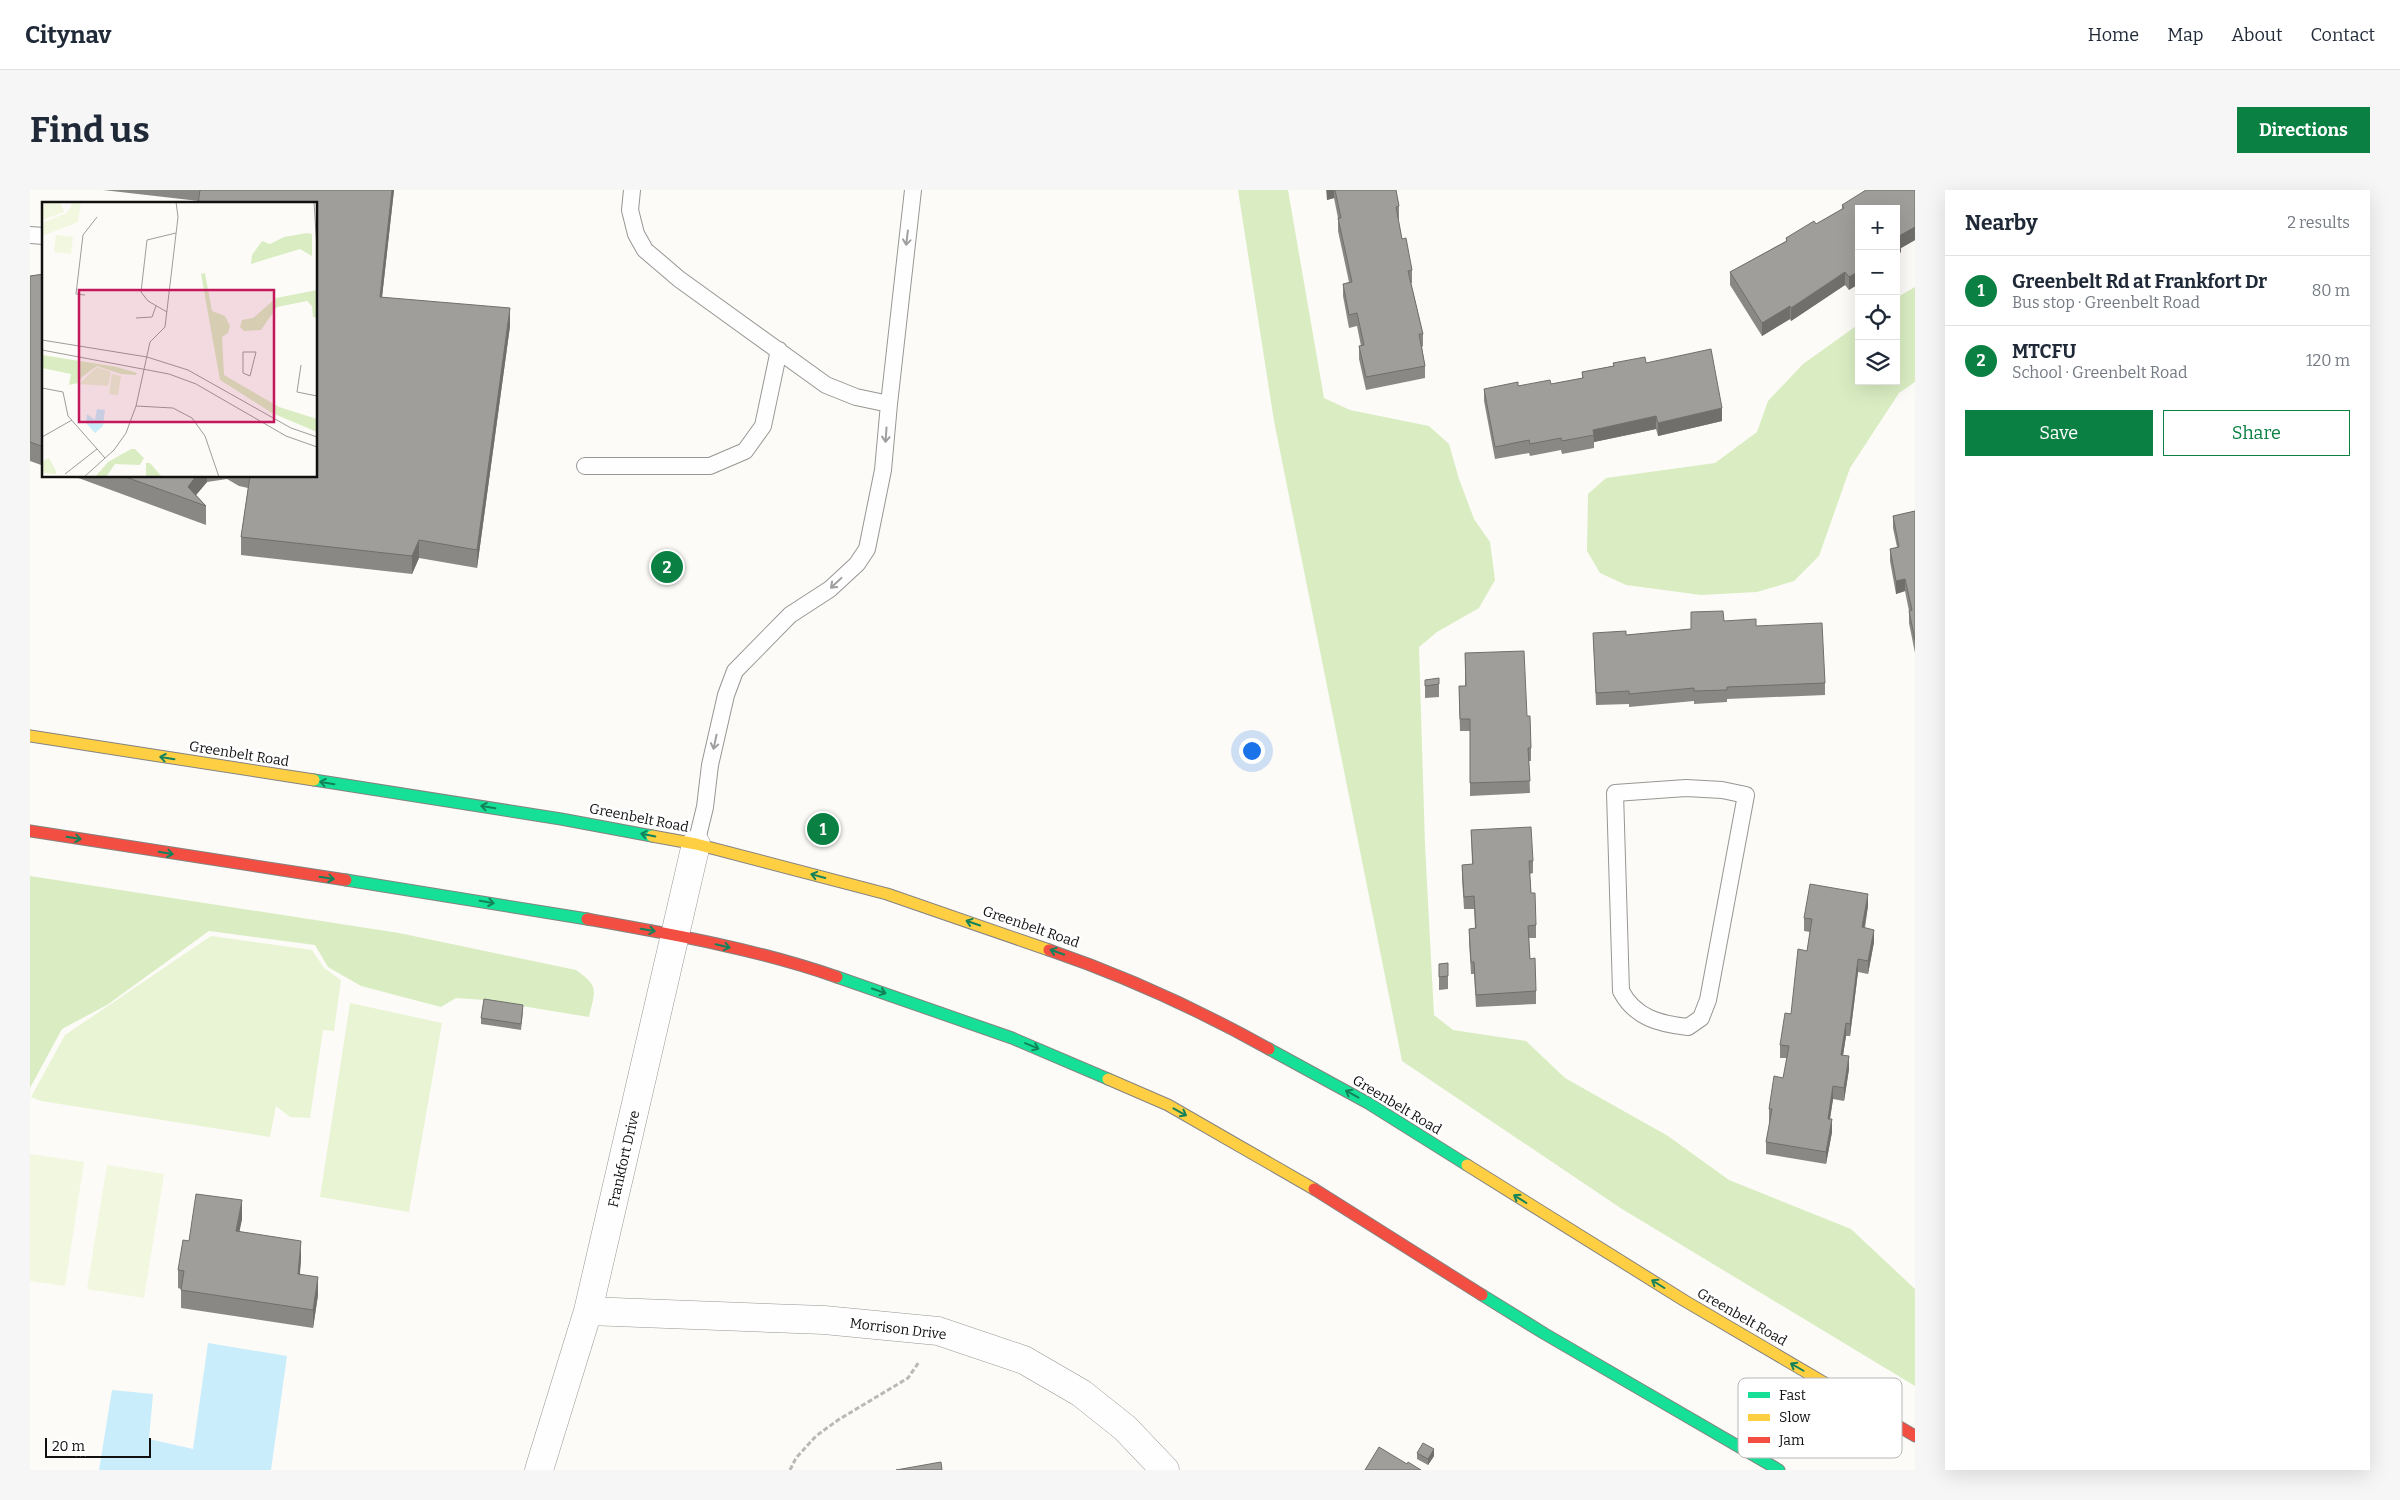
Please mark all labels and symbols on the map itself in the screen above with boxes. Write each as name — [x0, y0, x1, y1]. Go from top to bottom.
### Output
inset map — [42, 202, 318, 478]
one-way arrow — [902, 230, 912, 246]
one-way arrow — [882, 427, 891, 443]
pin: 2 — [651, 548, 683, 586]
one-way arrow — [830, 577, 843, 589]
one-way arrow — [710, 734, 719, 750]
street label: Greenbelt Road — [188, 738, 290, 770]
your location — [1239, 738, 1265, 764]
one-way arrow — [159, 752, 175, 762]
one-way arrow — [320, 777, 336, 787]
street label: Greenbelt Road — [588, 800, 690, 836]
one-way arrow — [480, 802, 496, 812]
pin: 1 — [807, 810, 839, 848]
one-way arrow — [640, 830, 656, 840]
one-way arrow — [66, 833, 82, 843]
one-way arrow — [158, 848, 174, 858]
one-way arrow — [810, 870, 826, 880]
one-way arrow — [318, 873, 334, 883]
one-way arrow — [479, 898, 495, 908]
street label: Greenbelt Road — [980, 903, 1082, 951]
one-way arrow — [966, 918, 981, 927]
one-way arrow — [639, 925, 655, 935]
one-way arrow — [714, 942, 730, 952]
one-way arrow — [1050, 947, 1065, 956]
one-way arrow — [870, 987, 886, 996]
one-way arrow — [1024, 1043, 1039, 1052]
street label: Greenbelt Road — [1349, 1072, 1445, 1138]
one-way arrow — [1345, 1089, 1360, 1098]
one-way arrow — [1172, 1108, 1187, 1117]
street label: Frankfort Drive — [605, 1109, 643, 1209]
one-way arrow — [1513, 1193, 1527, 1203]
one-way arrow — [1651, 1279, 1665, 1289]
street label: Greenbelt Road — [1694, 1284, 1790, 1350]
street label: Morrison Drive — [849, 1315, 947, 1343]
one-way arrow — [1791, 1362, 1805, 1372]
legend — [1738, 1378, 1902, 1458]
text: Fast — [1779, 1387, 1806, 1404]
text: Slow — [1779, 1409, 1811, 1426]
text: Jam — [1778, 1432, 1805, 1449]
scale bar — [45, 1435, 151, 1458]

